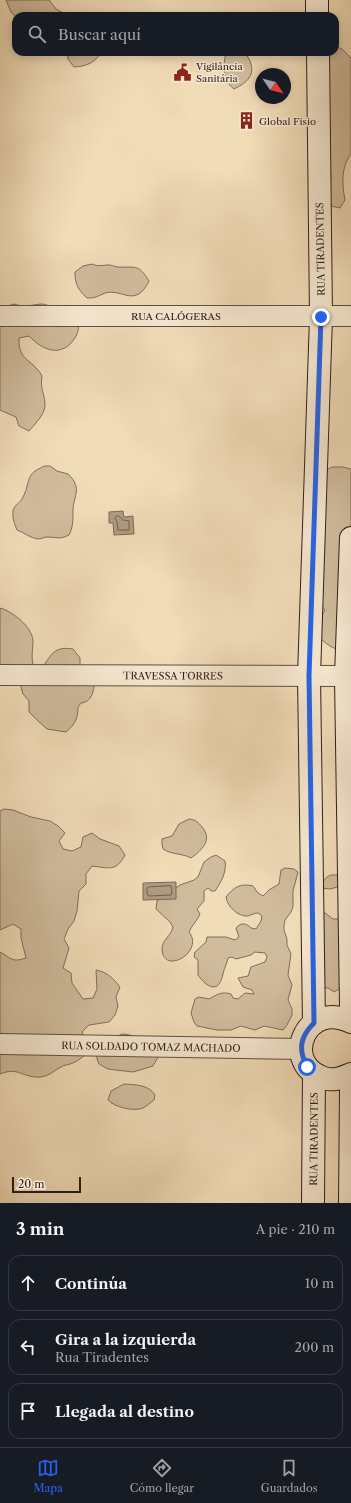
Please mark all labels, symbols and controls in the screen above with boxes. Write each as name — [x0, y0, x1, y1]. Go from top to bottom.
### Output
search box — [12, 12, 339, 56]
icon: search — [26, 23, 48, 45]
text: Buscar aquí — [58, 25, 141, 44]
place label: Vigilância Sanitária — [195, 60, 243, 85]
public building icon: Vigilância Sanitária — [173, 62, 193, 82]
north arrow — [255, 68, 291, 104]
building icon: Global Fisio — [236, 111, 256, 131]
place label: Global Fisio — [259, 115, 316, 128]
street label: RUA TIRADENTES — [313, 202, 328, 296]
route end — [312, 308, 330, 326]
street label: RUA CALÓGERAS — [131, 310, 221, 323]
street label: TRAVESSA TORRES — [123, 669, 223, 683]
street label: RUA SOLDADO TOMAZ MACHADO — [61, 1039, 241, 1055]
route start — [298, 1058, 316, 1076]
street label: RUA TIRADENTES — [307, 1092, 321, 1186]
scale bar — [12, 1175, 81, 1194]
text: 20 m — [18, 1177, 44, 1191]
text: 3 min — [16, 1219, 65, 1239]
text: A pie · 210 m — [256, 1221, 335, 1237]
icon: ahead — [17, 1272, 39, 1294]
text: Continúa — [55, 1274, 127, 1293]
text: 10 m — [305, 1275, 334, 1291]
text: Gira a la izquierda — [55, 1330, 196, 1349]
icon: left — [17, 1336, 39, 1358]
text: 200 m — [294, 1339, 334, 1355]
text: Rua Tiradentes — [55, 1349, 149, 1365]
icon: arrive — [17, 1400, 39, 1422]
text: Llegada al destino — [55, 1402, 194, 1421]
tab: Mapa — [33, 1457, 63, 1495]
tab: Cómo llegar — [130, 1457, 194, 1495]
tab: Guardados — [261, 1457, 318, 1495]

